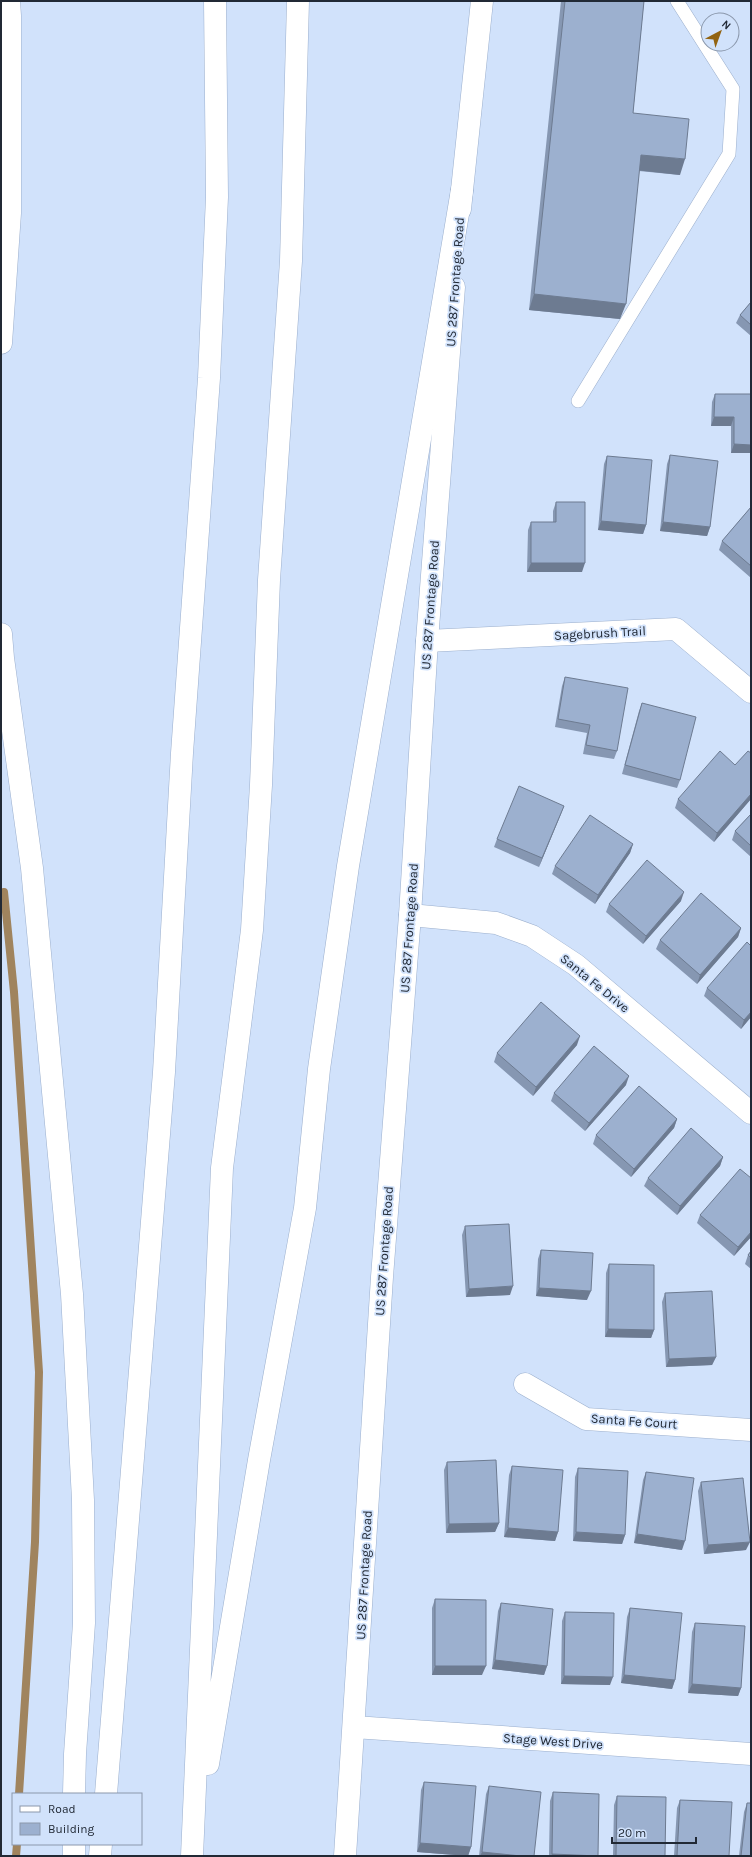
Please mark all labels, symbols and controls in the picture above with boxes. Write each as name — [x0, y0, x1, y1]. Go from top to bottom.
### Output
north arrow — [700, 12, 740, 52]
text: N — [719, 17, 733, 32]
street label: US 287 Frontage Road — [443, 217, 467, 347]
street label: US 287 Frontage Road — [418, 540, 442, 670]
street label: Sagebrush Trail — [554, 623, 646, 643]
street label: US 287 Frontage Road — [397, 863, 421, 993]
street label: Santa Fe Drive — [557, 951, 633, 1016]
street label: US 287 Frontage Road — [372, 1186, 396, 1316]
street label: Santa Fe Court — [590, 1410, 678, 1432]
street label: US 287 Frontage Road — [353, 1510, 375, 1640]
street label: Stage West Drive — [503, 1730, 604, 1752]
legend — [12, 1793, 142, 1845]
text: Road — [48, 1802, 76, 1816]
scale bar — [612, 1819, 696, 1845]
text: Building — [48, 1822, 95, 1836]
text: 20 m — [618, 1826, 646, 1840]

